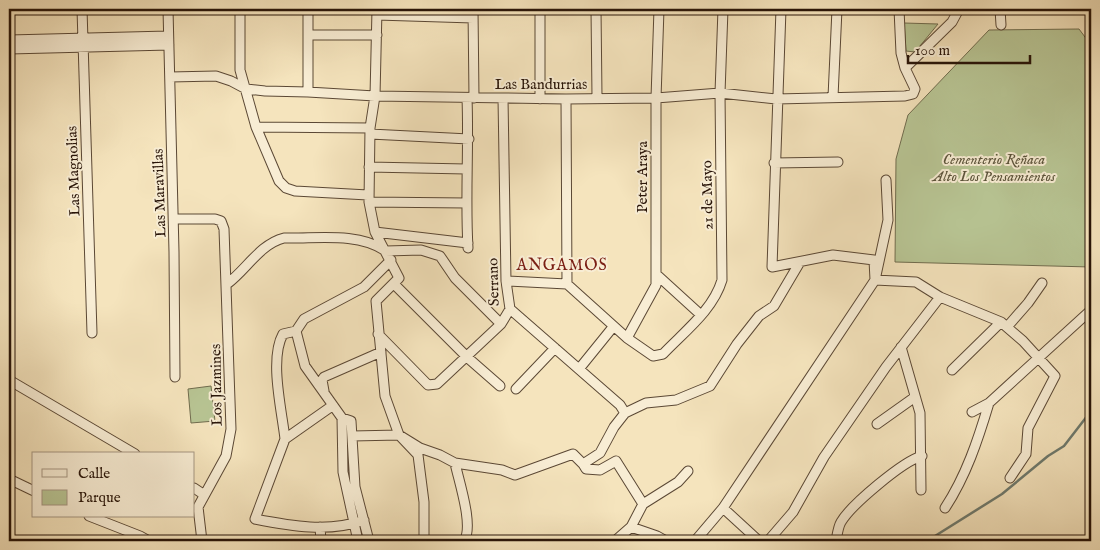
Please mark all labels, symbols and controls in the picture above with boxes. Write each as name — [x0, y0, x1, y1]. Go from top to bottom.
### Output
scale bar — [908, 32, 1030, 64]
text: 100 m — [915, 41, 951, 60]
street label: Las Bandurrias — [495, 75, 587, 94]
street label: Las Magnolias — [62, 126, 85, 216]
street label: Peter Araya — [633, 141, 652, 213]
street label: Las Maravillas — [148, 148, 171, 238]
park label: Cementerio Reñaca Alto Los Pensamientos — [931, 150, 1056, 186]
street label: 21 de Mayo — [697, 160, 718, 230]
district label: ANGAMOS — [515, 256, 608, 276]
street label: Serrano — [483, 258, 504, 306]
street label: Los Jazmines — [206, 344, 227, 426]
legend — [32, 452, 195, 518]
text: Calle — [78, 464, 110, 483]
text: Parque — [78, 488, 121, 507]

